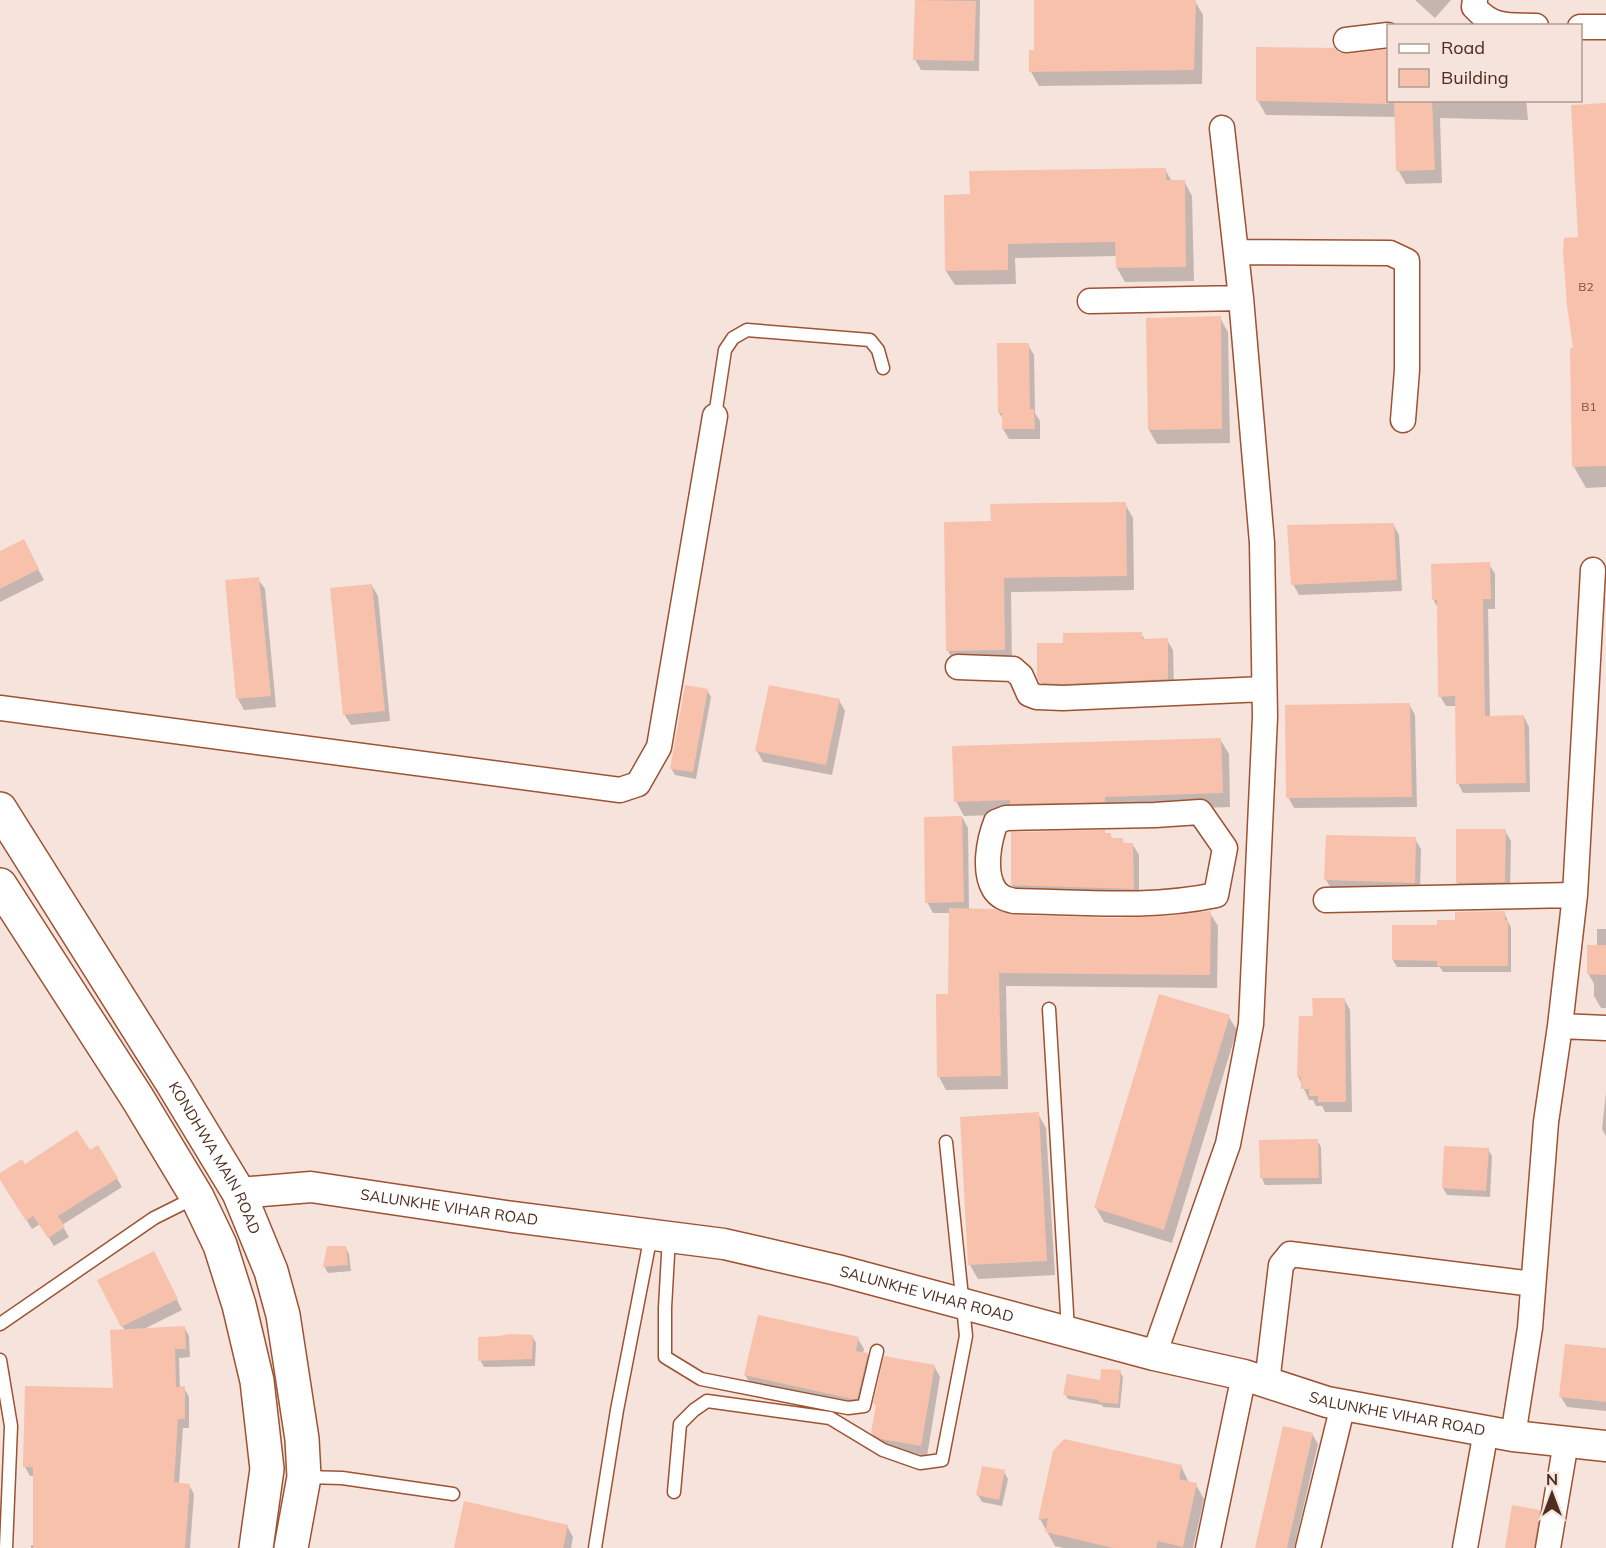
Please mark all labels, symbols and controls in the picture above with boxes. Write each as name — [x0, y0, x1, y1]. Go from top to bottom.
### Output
legend — [1387, 24, 1582, 102]
text: Road — [1441, 36, 1485, 59]
text: Building — [1441, 66, 1509, 89]
house number: B2 — [1578, 279, 1594, 294]
house number: B1 — [1581, 399, 1597, 414]
street label: KONDHWA MAIN ROAD — [165, 1078, 265, 1237]
street label: SALUNKHE VIHAR ROAD — [359, 1184, 539, 1229]
street label: SALUNKHE VIHAR ROAD — [838, 1261, 1016, 1326]
street label: SALUNKHE VIHAR ROAD — [1307, 1387, 1487, 1440]
north arrow — [1522, 1464, 1582, 1524]
text: N — [1546, 1469, 1558, 1489]

